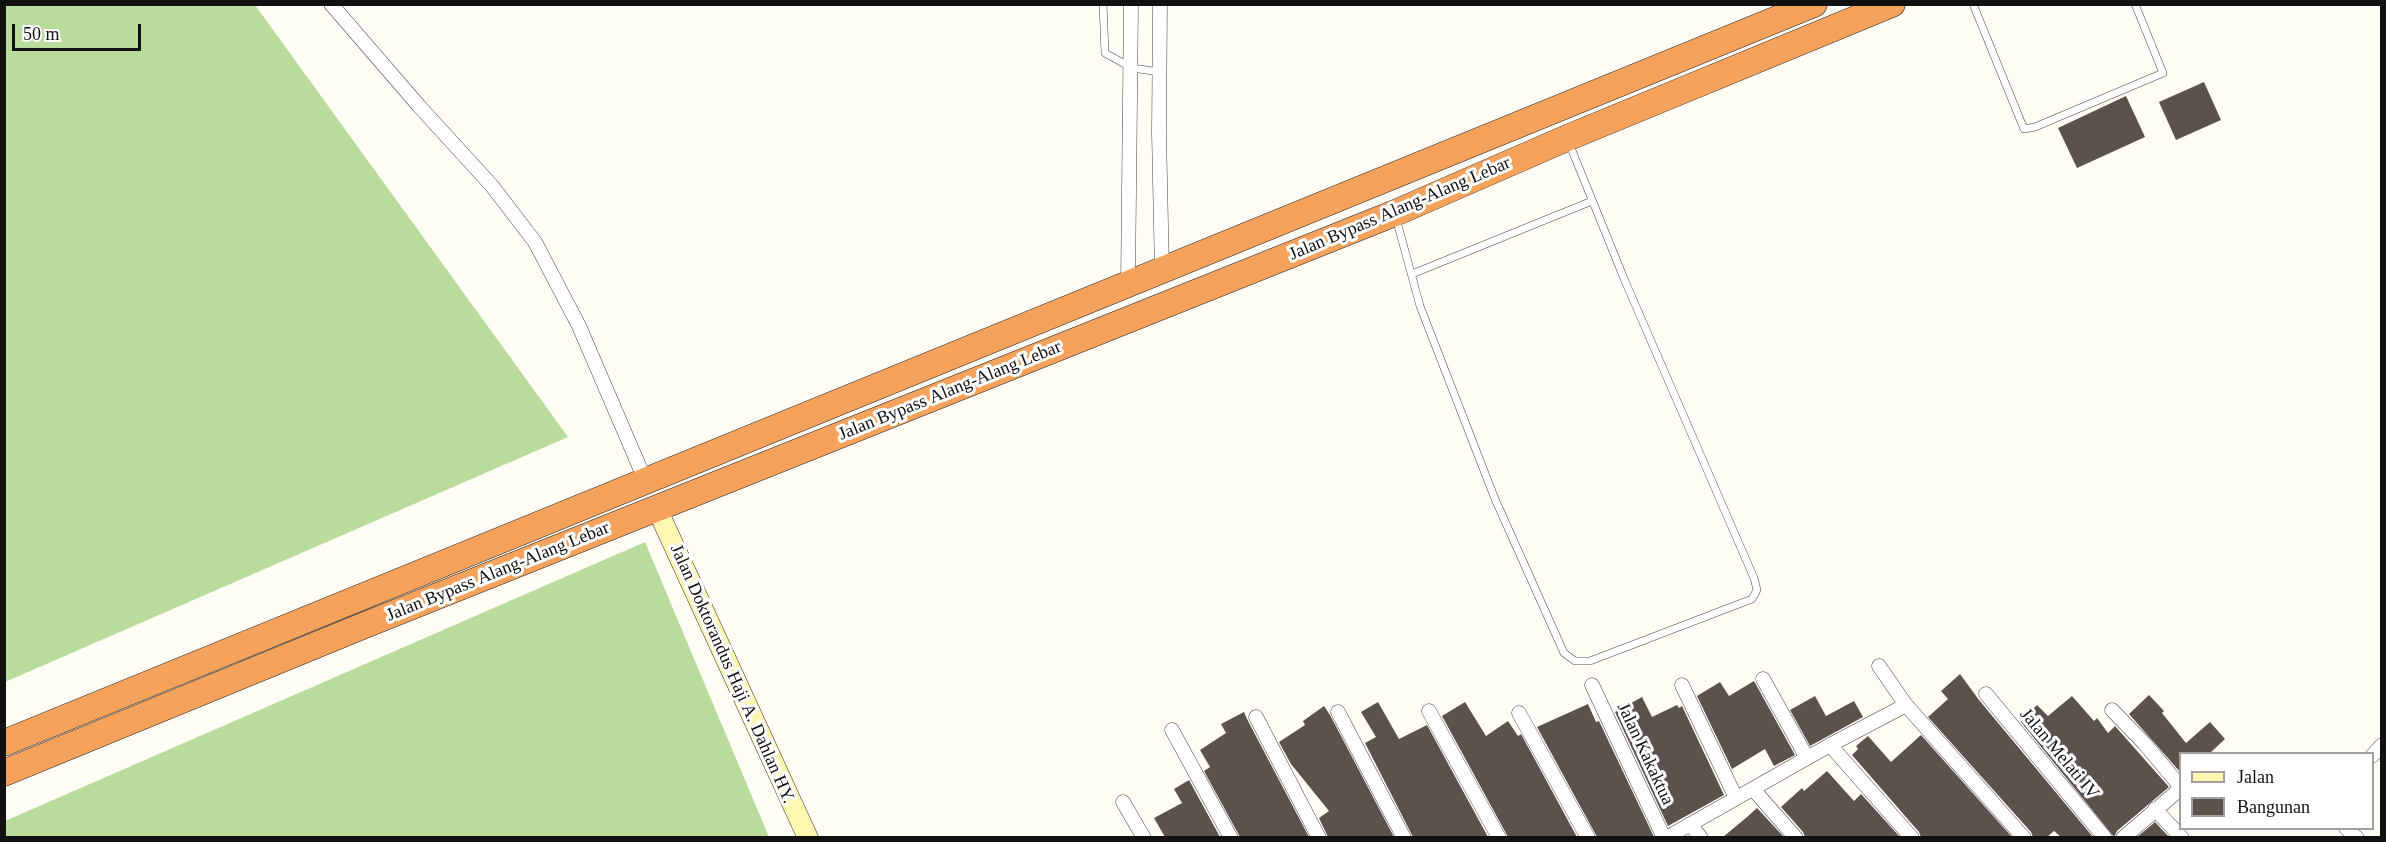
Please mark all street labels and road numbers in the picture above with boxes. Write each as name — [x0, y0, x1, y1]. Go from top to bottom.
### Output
street label: Jalan Bypass Alang-Alang Lebar — [1286, 152, 1514, 266]
street label: Jalan Bypass Alang-Alang Lebar — [835, 336, 1065, 446]
street label: Jalan Bypass Alang-Alang Lebar — [383, 517, 613, 627]
street label: Jalan Doktorandus Haji A. Dahlan HY. — [665, 541, 799, 807]
street label: Jalan Kakaktua — [1612, 699, 1678, 809]
street label: Jalan Melati IV — [2015, 704, 2103, 804]

